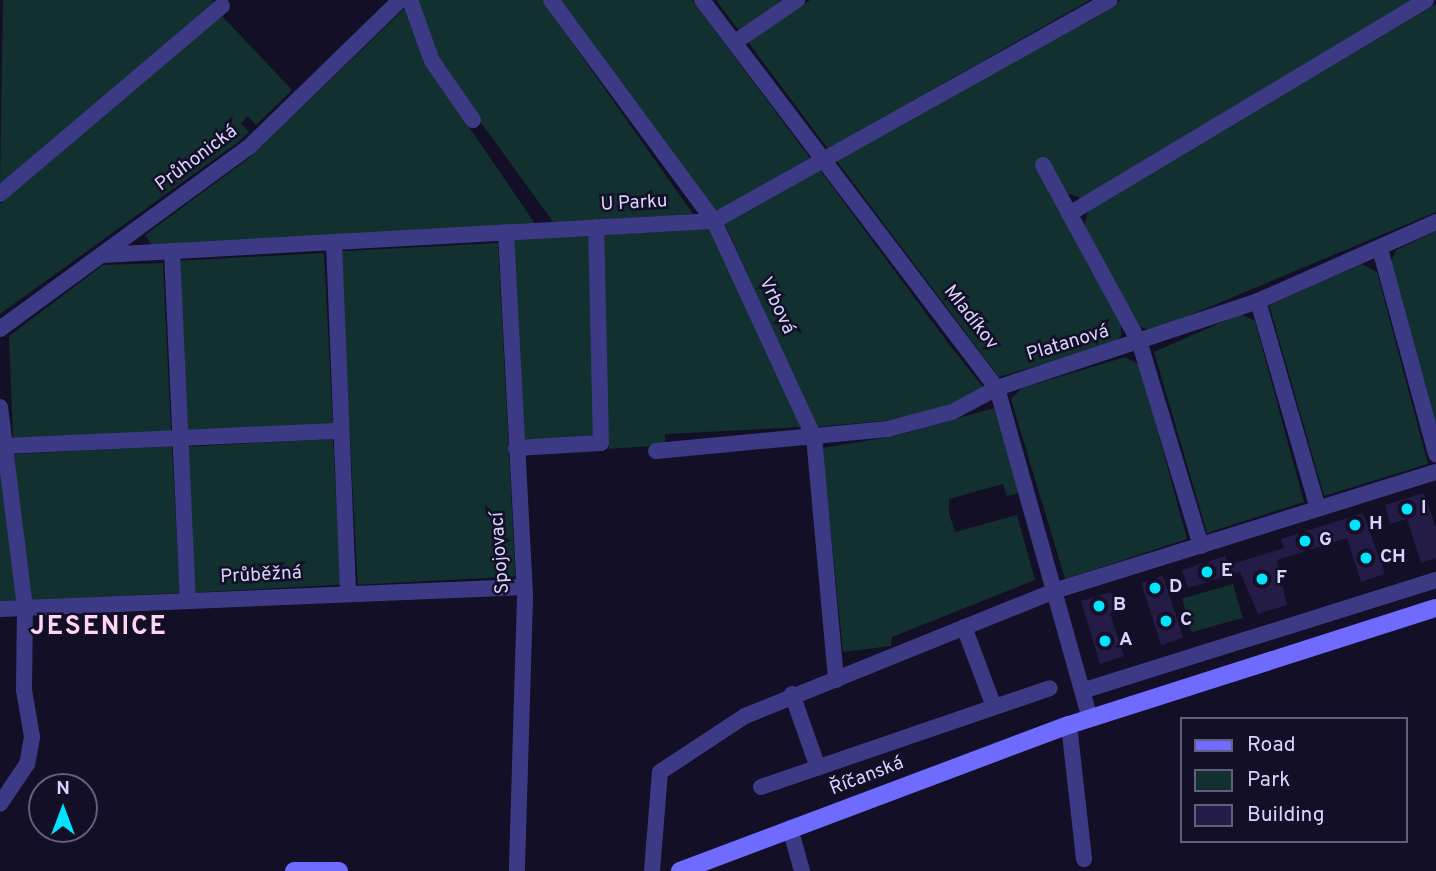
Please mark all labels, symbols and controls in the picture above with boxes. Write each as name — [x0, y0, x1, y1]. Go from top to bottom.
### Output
street label: Průhonická — [152, 121, 242, 197]
street label: U Parku — [600, 191, 668, 217]
street label: Vrbová — [753, 274, 799, 338]
street label: Mladíkov — [938, 281, 1002, 355]
street label: Platanová — [1024, 321, 1112, 367]
place label: I — [1421, 498, 1427, 520]
marker: I — [1399, 501, 1415, 517]
street label: Spojovací — [487, 511, 515, 595]
place label: H — [1369, 514, 1383, 536]
marker: H — [1347, 517, 1363, 533]
place label: G — [1319, 530, 1332, 552]
marker: G — [1297, 533, 1313, 549]
place label: CH — [1380, 547, 1406, 569]
marker: CH — [1358, 550, 1374, 566]
place label: E — [1221, 561, 1233, 583]
street label: Průběžná — [220, 562, 302, 590]
marker: E — [1199, 564, 1215, 580]
place label: F — [1276, 568, 1287, 590]
marker: F — [1254, 571, 1270, 587]
place label: D — [1169, 577, 1182, 599]
marker: D — [1147, 580, 1163, 596]
place label: B — [1113, 595, 1126, 617]
marker: B — [1091, 598, 1107, 614]
place label: C — [1180, 610, 1192, 632]
district label: JESENICE — [31, 612, 167, 644]
marker: C — [1158, 613, 1174, 629]
place label: A — [1119, 630, 1133, 652]
marker: A — [1097, 633, 1113, 649]
legend — [1180, 717, 1408, 843]
text: Road — [1247, 732, 1296, 759]
street label: Říčanská — [827, 753, 907, 801]
text: Park — [1247, 767, 1290, 794]
north arrow — [28, 773, 98, 843]
text: N — [56, 777, 70, 801]
text: Building — [1247, 802, 1325, 829]

